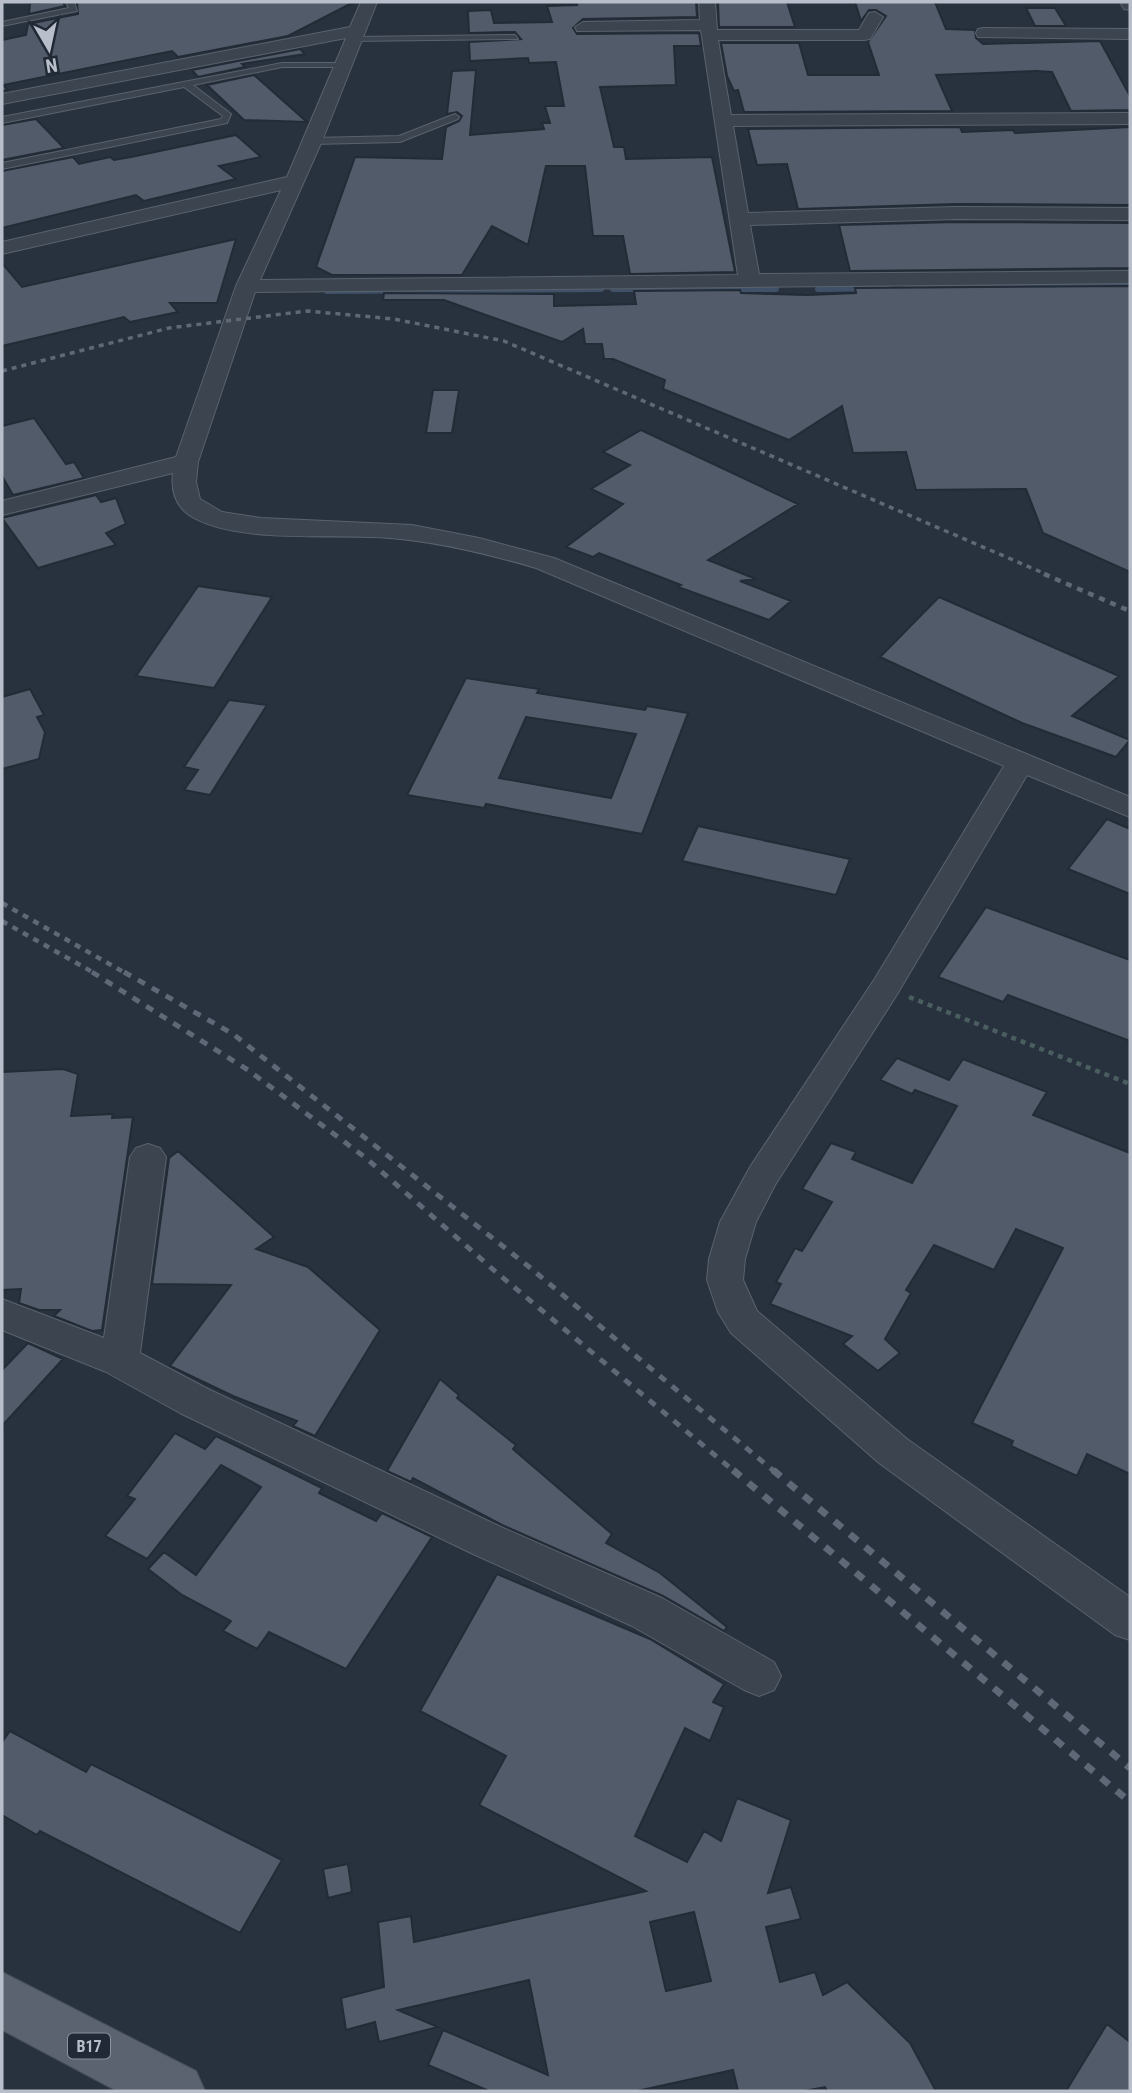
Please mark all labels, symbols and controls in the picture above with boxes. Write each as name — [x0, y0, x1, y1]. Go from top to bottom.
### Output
north arrow — [14, 14, 84, 84]
text: N — [44, 53, 59, 78]
road number: B17 — [68, 2034, 110, 2058]

